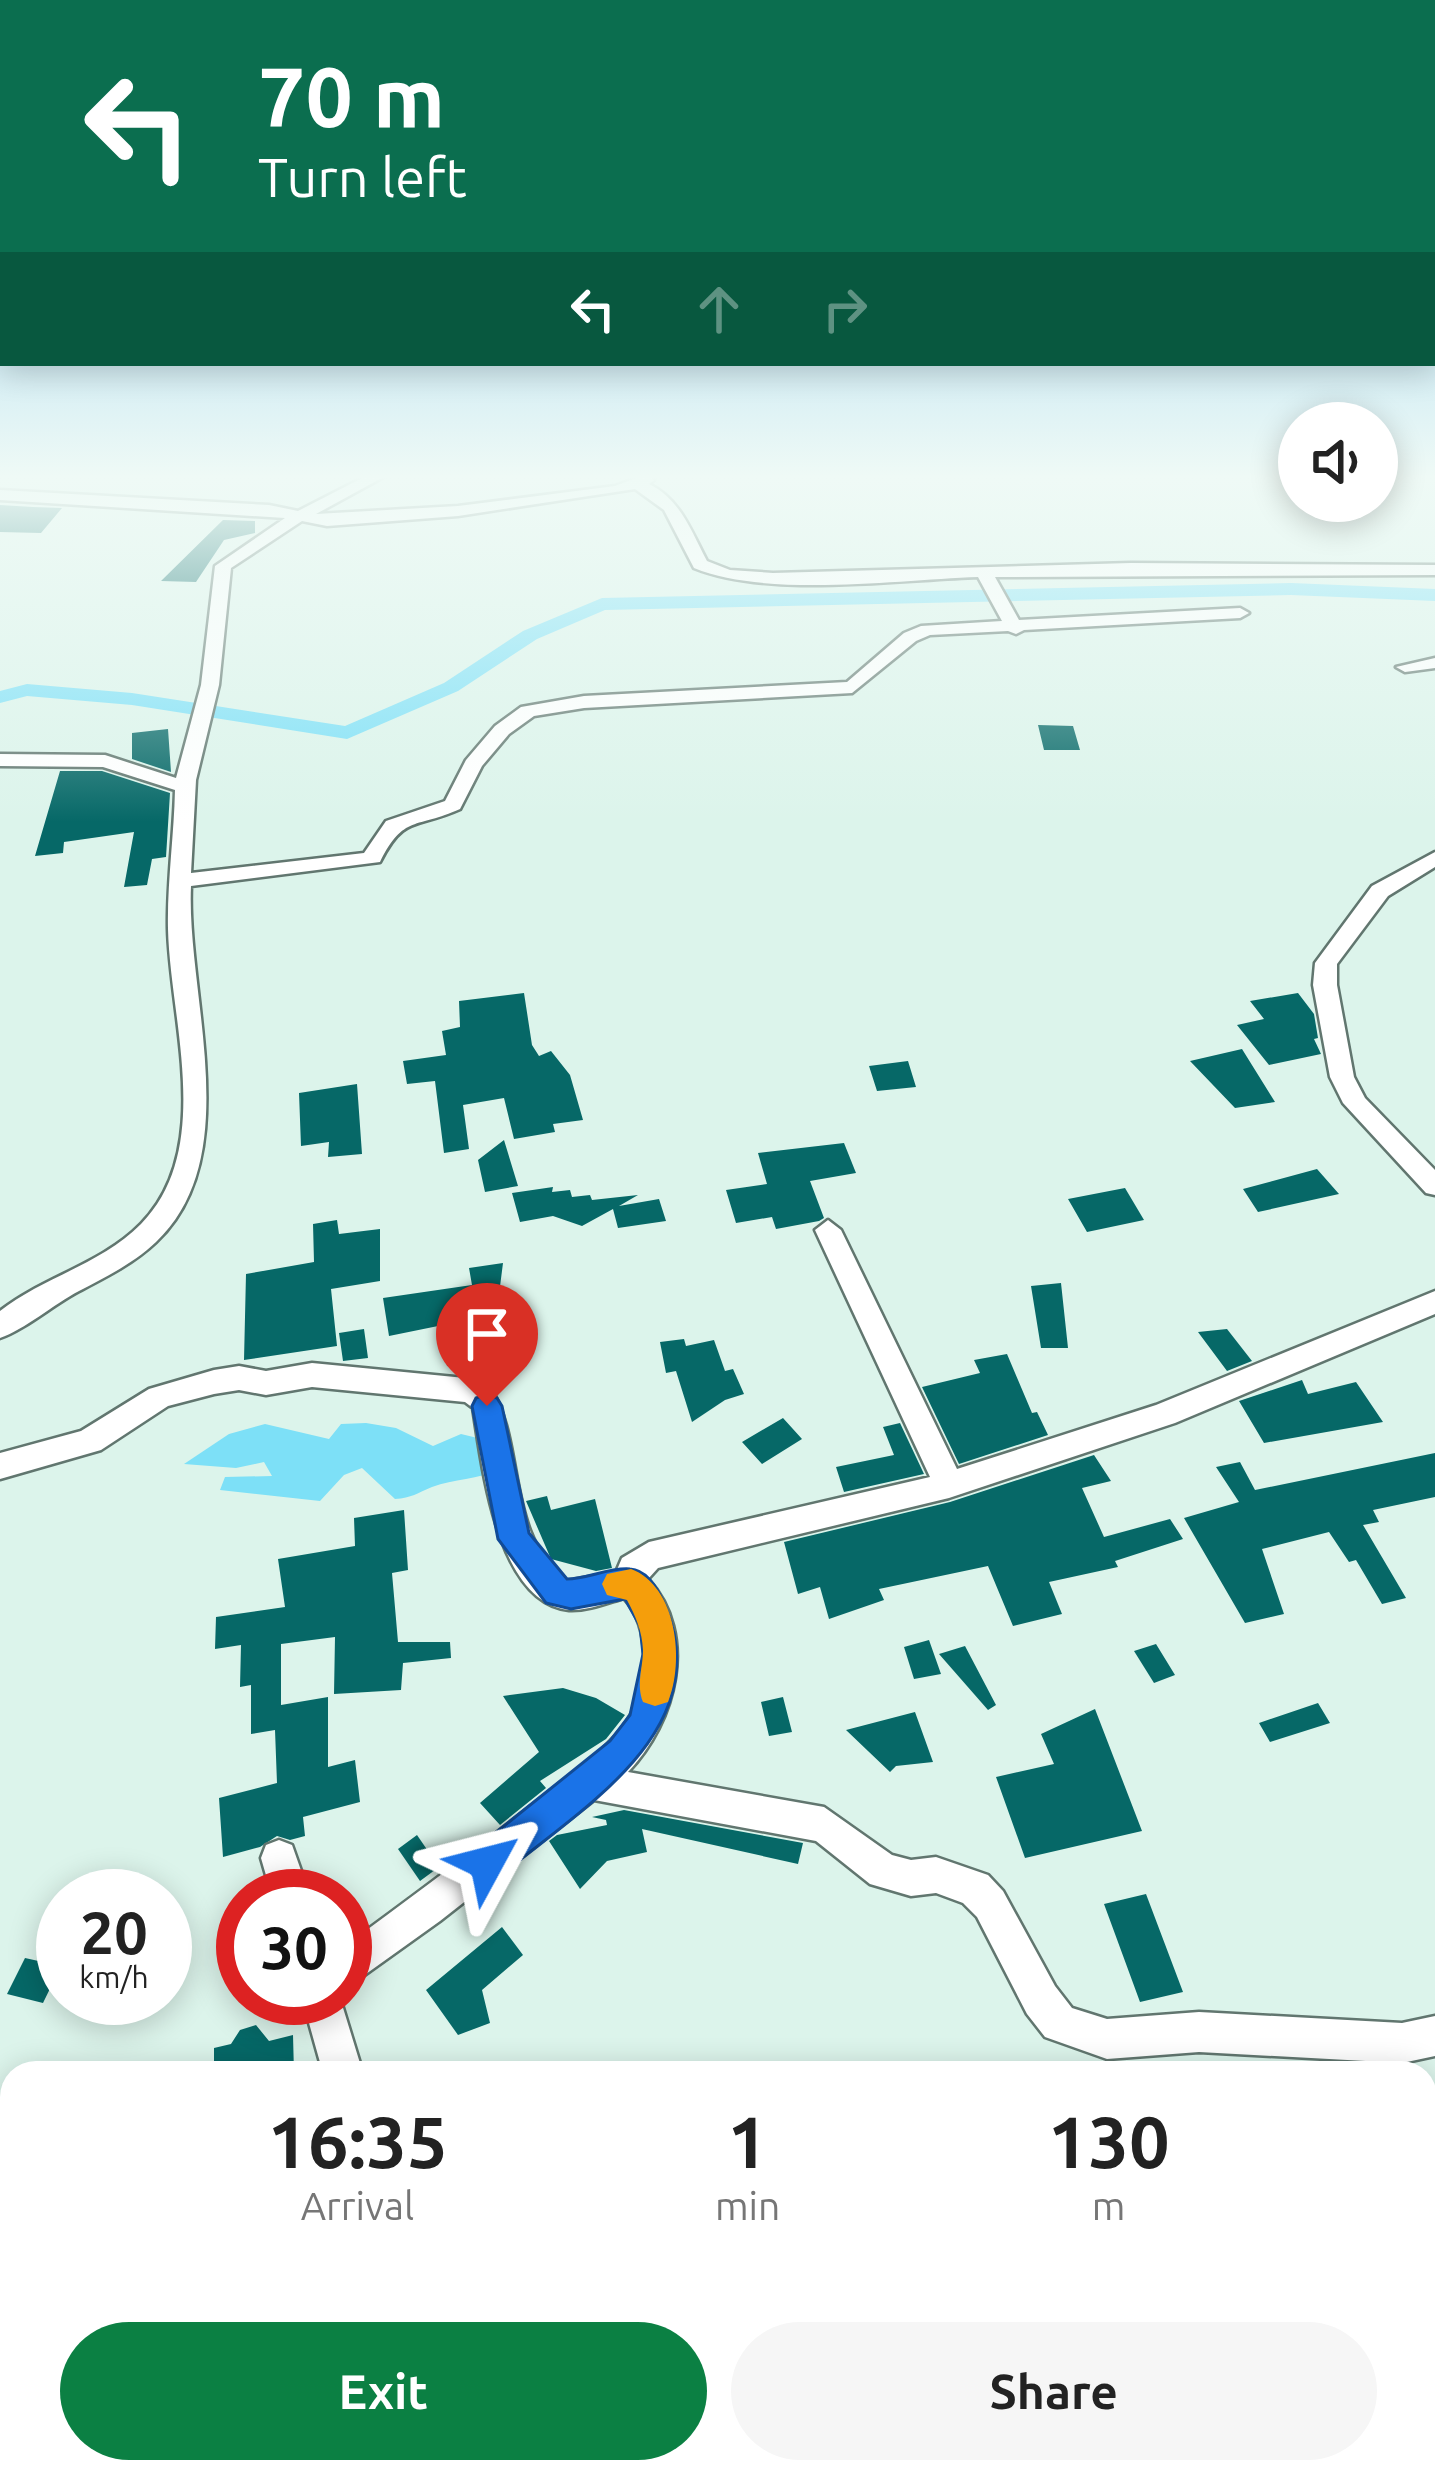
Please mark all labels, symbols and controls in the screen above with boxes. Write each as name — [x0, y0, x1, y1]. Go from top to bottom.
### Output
icon: left — [60, 48, 216, 204]
text: 70 m — [258, 49, 445, 143]
text: Turn left — [258, 147, 467, 207]
icon: left — [560, 276, 626, 342]
icon: ahead — [686, 276, 752, 342]
icon: right — [812, 276, 878, 342]
map controls — [1278, 402, 1398, 522]
button: sound — [1278, 402, 1398, 522]
pin — [436, 1283, 538, 1406]
icon: arrive — [454, 1301, 520, 1367]
position arrow — [424, 1800, 550, 1926]
speed limit sign: 30 — [216, 1869, 372, 2025]
text: 20 — [80, 1898, 148, 1965]
text: km/h — [79, 1960, 149, 1994]
text: 16:35 — [267, 2101, 448, 2182]
text: 1 — [727, 2101, 768, 2182]
text: 130 — [1048, 2101, 1170, 2182]
text: Arrival — [301, 2184, 414, 2227]
text: min — [715, 2184, 780, 2227]
text: m — [1092, 2184, 1125, 2227]
button: Exit — [60, 2322, 707, 2460]
button: Share — [731, 2322, 1377, 2460]

